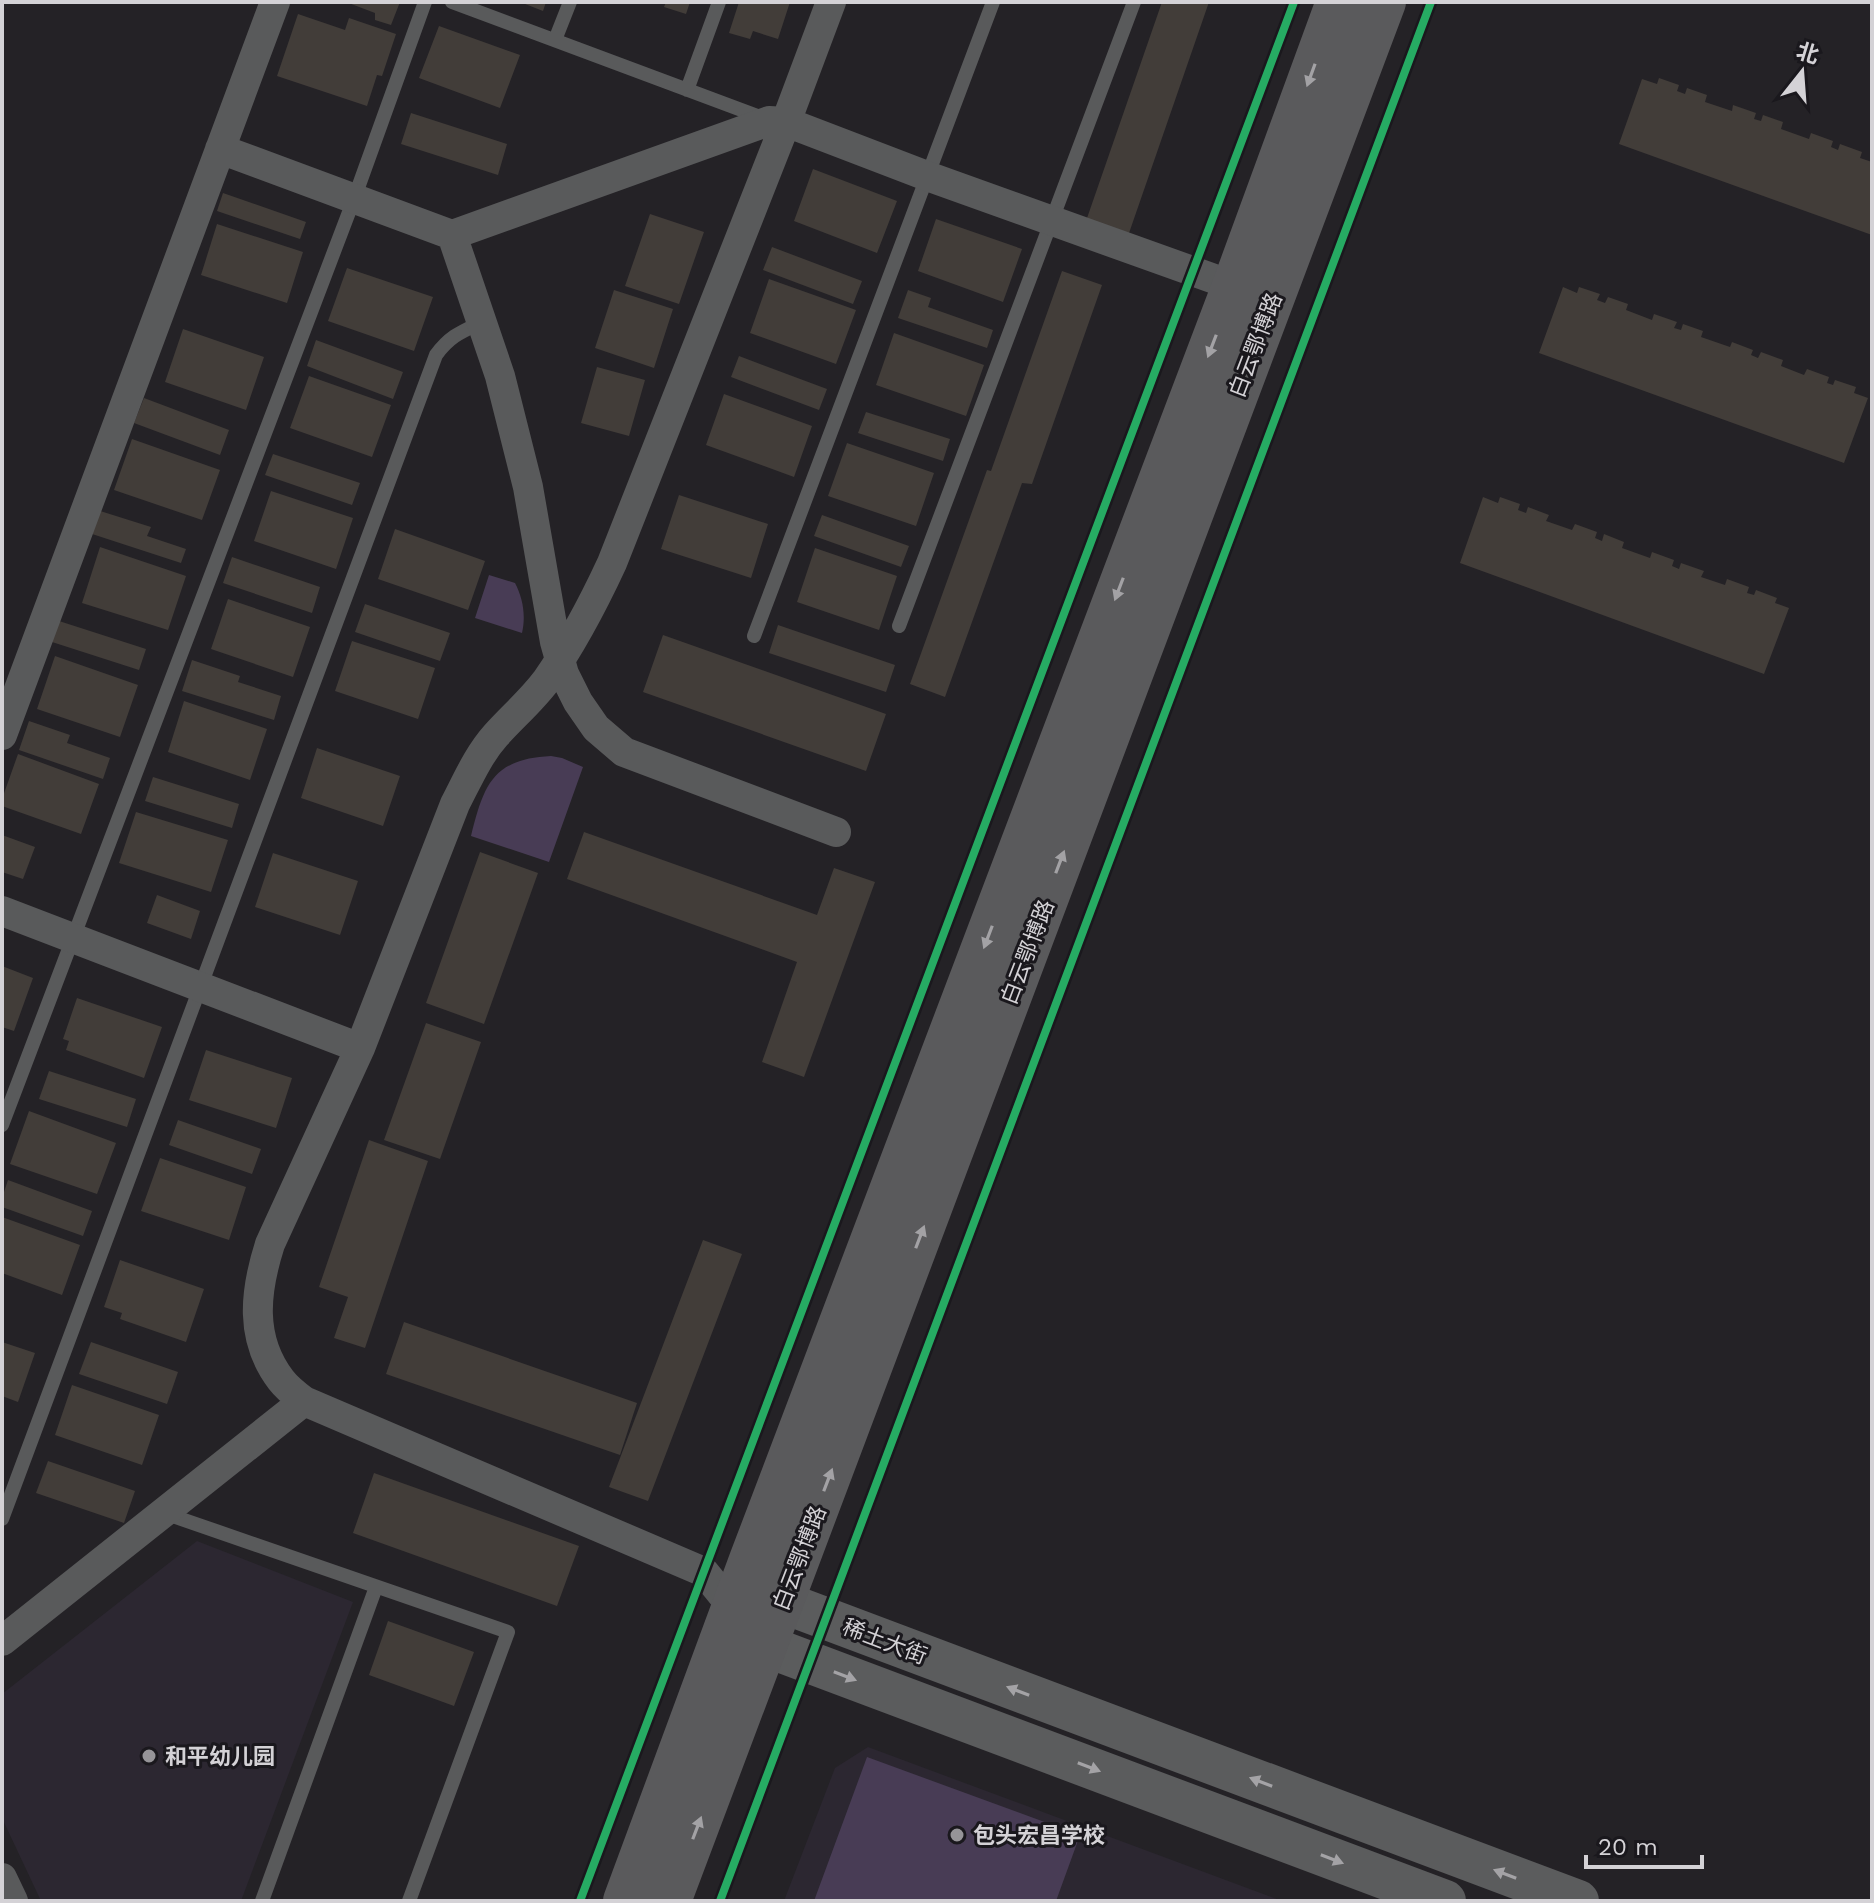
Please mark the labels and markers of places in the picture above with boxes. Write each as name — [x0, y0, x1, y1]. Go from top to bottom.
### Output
place label: 和平幼儿园 — [165, 1744, 275, 1769]
marker: 和平幼儿园 — [140, 1747, 158, 1765]
place label: 包头宏昌学校 — [973, 1823, 1105, 1848]
marker: 包头宏昌学校 — [948, 1826, 966, 1844]

